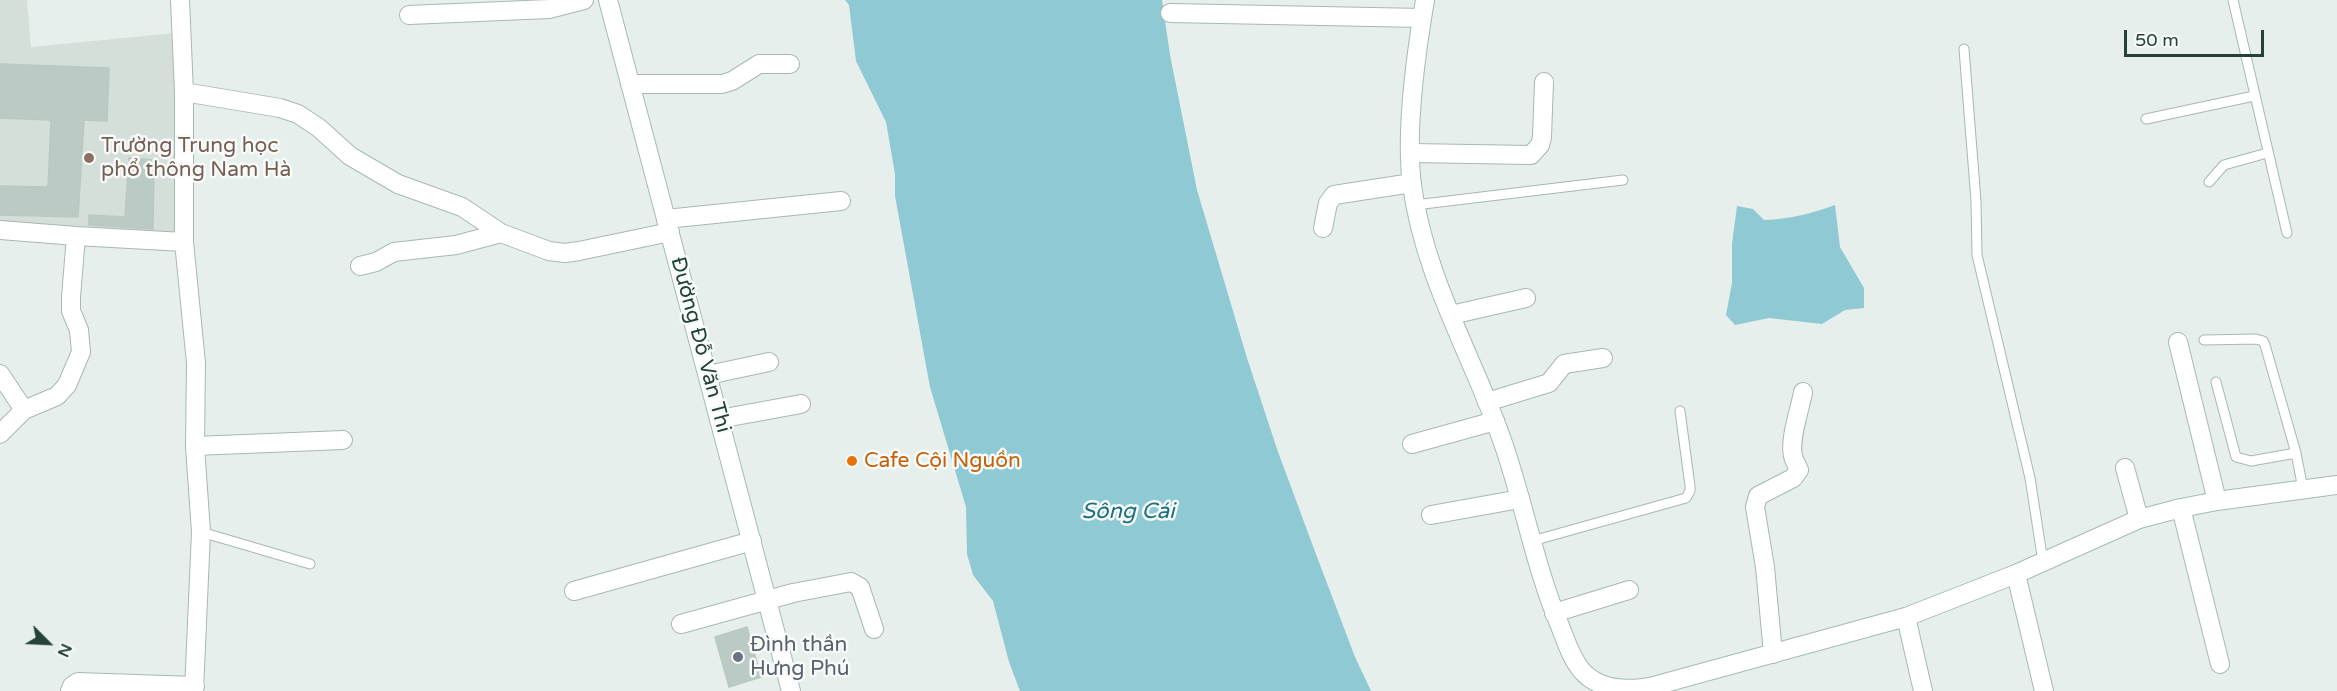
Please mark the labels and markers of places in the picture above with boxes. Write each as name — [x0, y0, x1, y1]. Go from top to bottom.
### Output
place label: Trường Trung học phổ thông Nam Hà — [101, 133, 291, 183]
marker: Trường Trung học phổ thông Nam Hà — [82, 151, 96, 165]
place label: Cafe Cội Nguồn — [864, 448, 1021, 474]
marker: Cafe Cội Nguồn — [845, 454, 859, 468]
place label: Đình thần Hưng Phú — [750, 632, 850, 682]
marker: Đình thần Hưng Phú — [731, 650, 745, 664]

